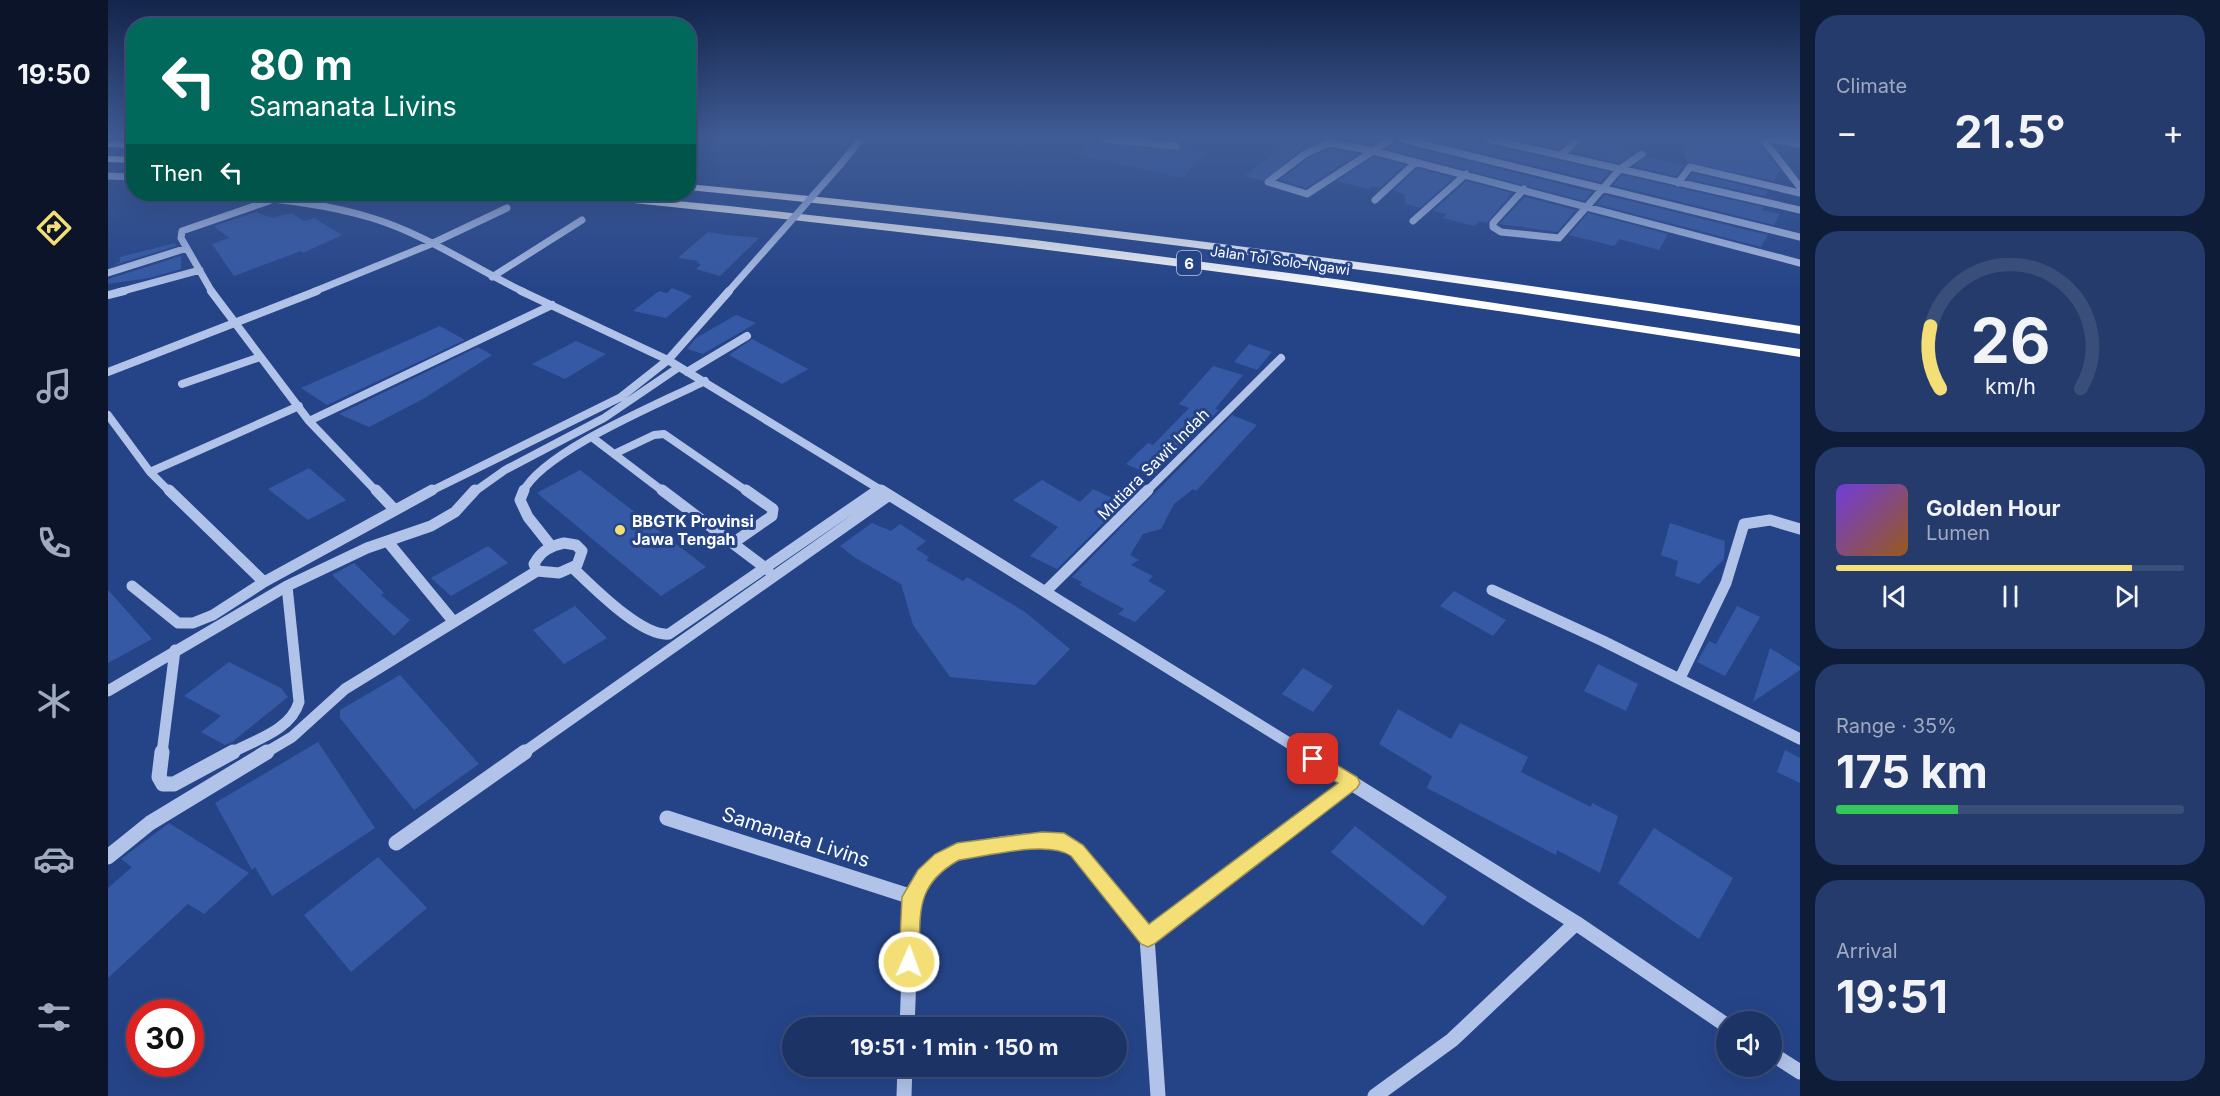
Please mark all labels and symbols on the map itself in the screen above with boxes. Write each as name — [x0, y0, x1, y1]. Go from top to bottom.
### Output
street label: Jalan Tol Solo–Ngawi — [1209, 242, 1351, 278]
road number: 6 — [1177, 251, 1201, 275]
street label: Mutiara Sawit Indah — [1093, 404, 1213, 524]
place label: BBGTK Provinsi Jawa Tengah — [632, 511, 754, 549]
marker: BBGTK Provinsi Jawa Tengah — [613, 523, 627, 537]
pin — [1287, 733, 1338, 784]
street label: Samanata Livins — [719, 802, 873, 872]
position arrow — [877, 930, 941, 994]
speed limit sign: 30 — [126, 999, 204, 1077]

